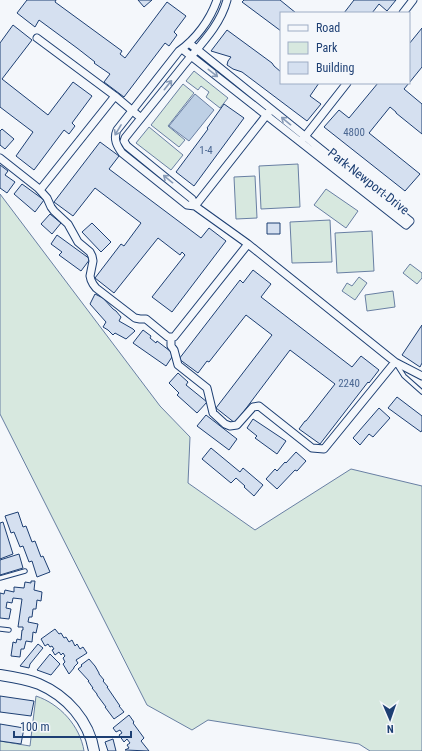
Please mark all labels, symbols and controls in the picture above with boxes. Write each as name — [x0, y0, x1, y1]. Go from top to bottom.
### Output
legend — [280, 12, 410, 84]
text: Road — [316, 21, 340, 35]
text: Park — [316, 41, 338, 55]
text: Building — [316, 61, 354, 75]
one-way arrow — [207, 69, 218, 78]
one-way arrow — [163, 79, 172, 90]
one-way arrow — [280, 116, 291, 125]
one-way arrow — [114, 124, 123, 135]
house number: 4800 — [343, 126, 365, 139]
house number: 1-4 — [199, 144, 213, 157]
street label: Park Newport Drive — [325, 145, 412, 218]
one-way arrow — [162, 175, 173, 184]
house number: 2240 — [338, 377, 360, 390]
north arrow — [370, 699, 410, 739]
scale bar — [14, 713, 131, 739]
text: 100 m — [20, 720, 50, 734]
text: N — [386, 722, 394, 735]

